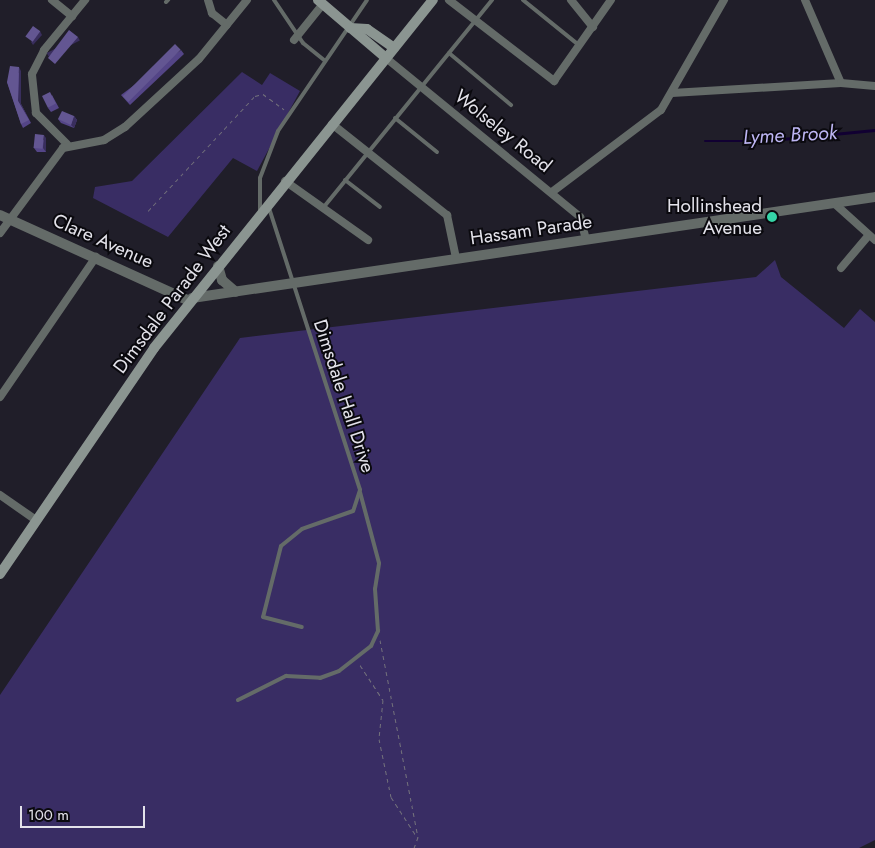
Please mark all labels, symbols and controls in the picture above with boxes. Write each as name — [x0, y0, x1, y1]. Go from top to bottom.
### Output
street label: Wolseley Road — [450, 85, 556, 177]
water label: Lyme Brook — [742, 121, 838, 149]
place label: Hollinshead Avenue — [667, 195, 762, 239]
street label: Clare Avenue — [49, 209, 157, 273]
street label: Hassam Parade — [469, 210, 593, 250]
marker: Hollinshead Avenue — [766, 211, 778, 223]
street label: Dimsdale Parade West — [109, 220, 235, 378]
street label: Dimsdale Hall Drive — [309, 317, 379, 475]
scale bar — [22, 796, 148, 828]
text: 100 m — [28, 804, 69, 826]

